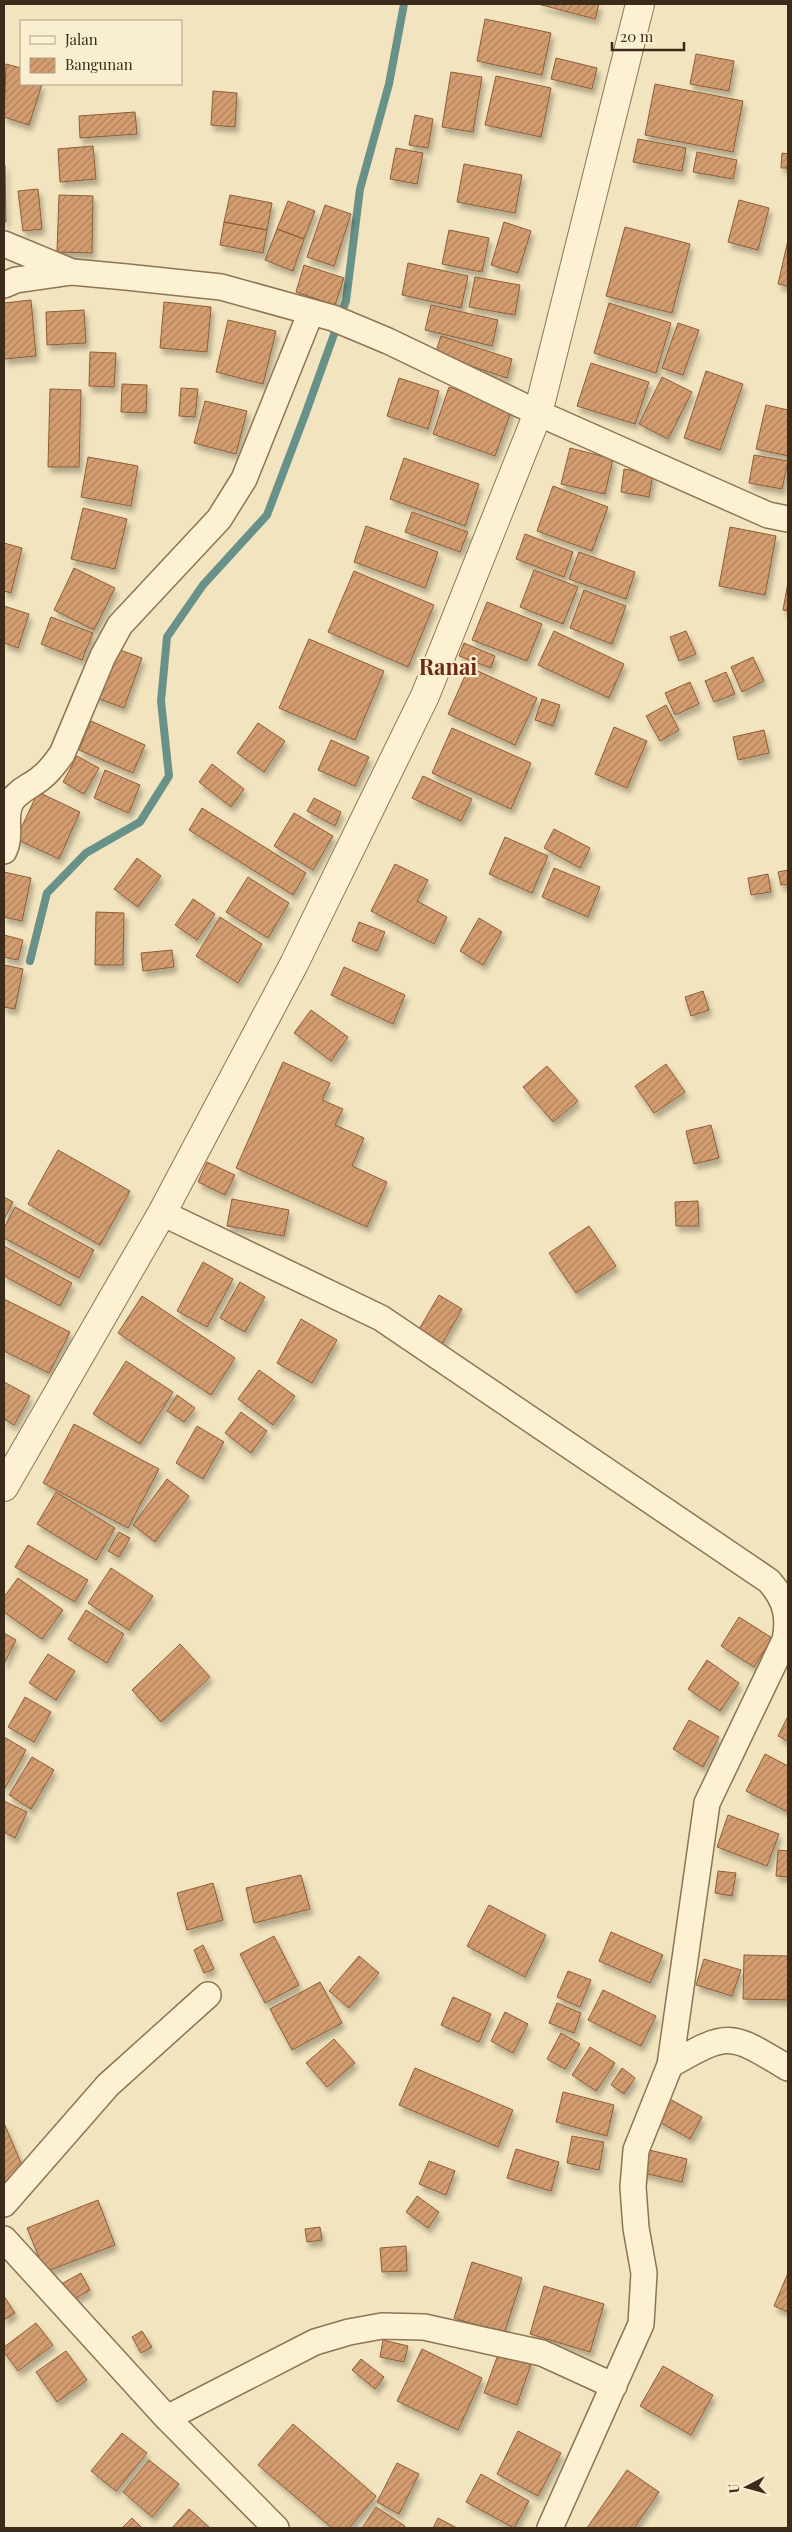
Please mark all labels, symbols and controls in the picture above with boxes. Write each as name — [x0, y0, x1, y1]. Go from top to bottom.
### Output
legend — [20, 20, 182, 85]
scale bar — [612, 20, 684, 52]
text: 20 m — [620, 26, 654, 46]
text: Jalan — [64, 29, 98, 49]
text: Bangunan — [65, 54, 133, 74]
district label: Ranai — [419, 651, 477, 681]
north arrow — [722, 2462, 772, 2512]
text: U — [724, 2482, 744, 2494]

